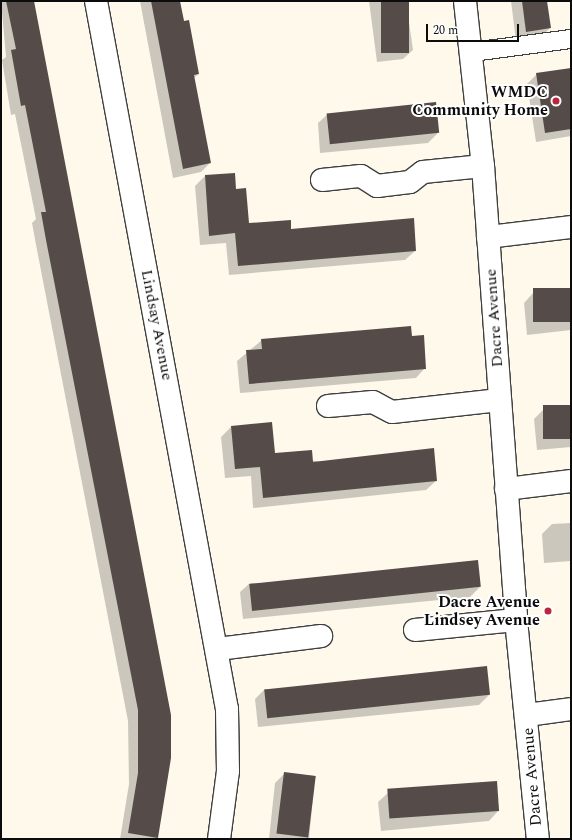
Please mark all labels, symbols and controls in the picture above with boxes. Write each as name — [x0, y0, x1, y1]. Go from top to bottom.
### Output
scale bar — [428, 16, 521, 42]
text: 20 m — [433, 21, 458, 40]
place label: WMDC Community Home — [412, 82, 548, 120]
marker: WMDC Community Home — [551, 96, 561, 106]
street label: Lindsay Avenue — [137, 268, 177, 382]
street label: Dacre Avenue — [481, 268, 507, 368]
place label: Dacre Avenue Lindsey Avenue — [424, 592, 540, 630]
marker: Dacre Avenue Lindsey Avenue — [543, 606, 553, 616]
street label: Dacre Avenue — [518, 727, 546, 827]

